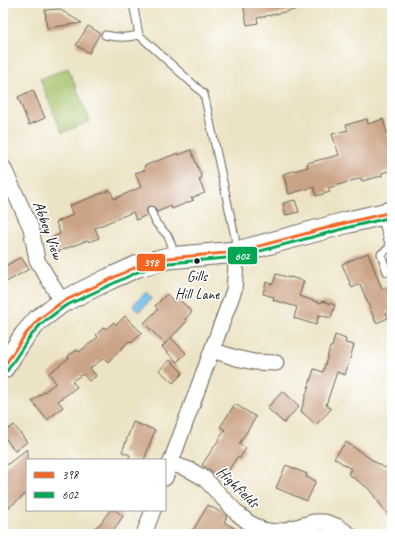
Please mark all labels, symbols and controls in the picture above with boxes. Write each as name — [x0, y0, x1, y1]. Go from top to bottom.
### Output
street label: Abbey View — [28, 198, 68, 264]
line badge: 602 — [227, 246, 258, 265]
text: 602 — [234, 249, 251, 263]
line badge: 398 — [136, 253, 166, 272]
text: 398 — [144, 255, 160, 269]
marker: Gills Hill Lane — [192, 256, 202, 266]
place label: Gills Hill Lane — [175, 267, 220, 304]
legend — [26, 459, 166, 511]
street label: Highfields — [212, 462, 265, 513]
text: 398 — [62, 467, 80, 483]
text: 602 — [62, 487, 80, 503]

